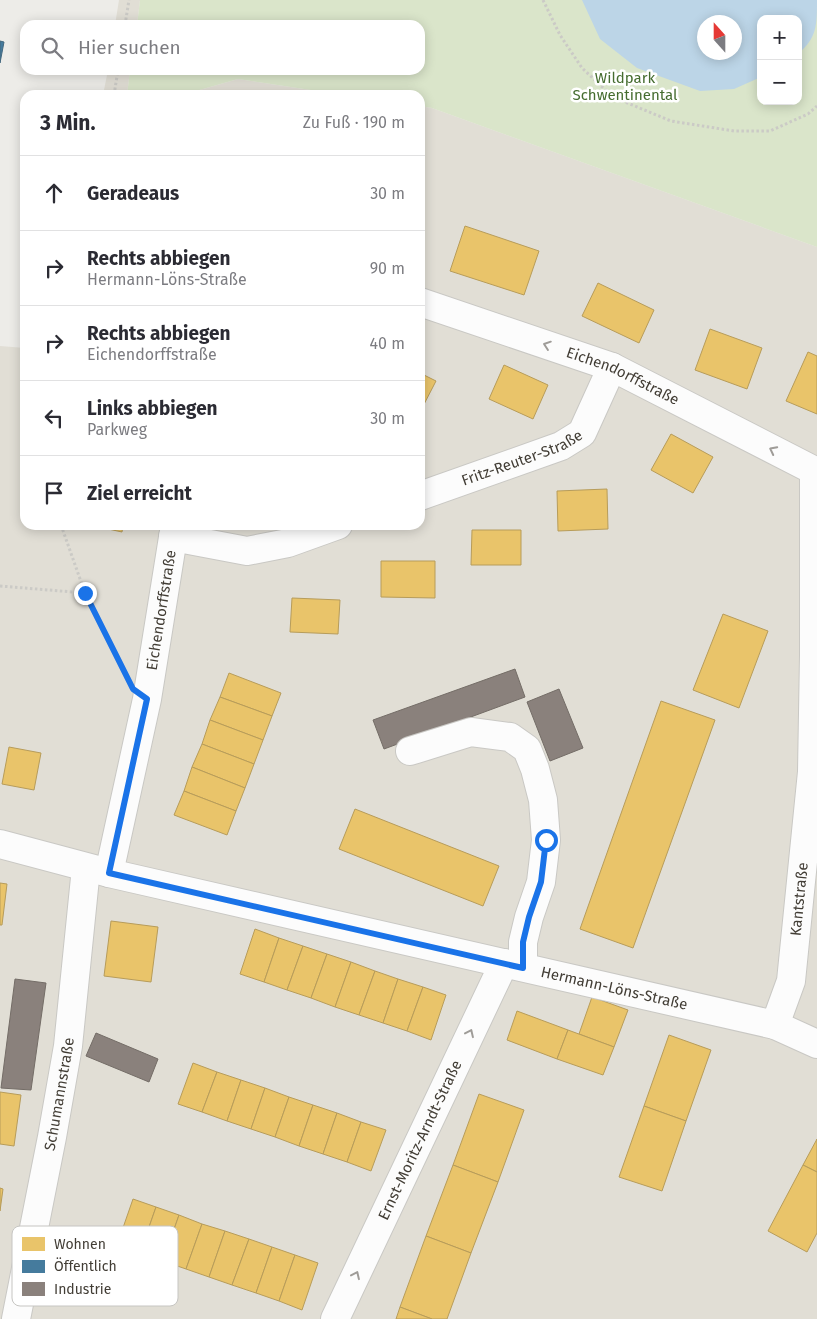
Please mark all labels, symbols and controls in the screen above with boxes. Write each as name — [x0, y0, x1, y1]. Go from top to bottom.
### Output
north arrow — [697, 15, 742, 60]
map controls — [757, 15, 802, 105]
button: + — [757, 15, 802, 60]
search box — [20, 20, 425, 75]
icon: search — [38, 34, 66, 62]
text: Hier suchen — [78, 36, 181, 59]
button: − — [757, 60, 802, 105]
park label: Wildpark Schwentinental — [573, 69, 678, 104]
text: 3 Min. — [40, 110, 95, 136]
text: Zu Fuß · 190 m — [303, 113, 405, 132]
icon: ahead — [40, 179, 68, 207]
text: Geradeaus — [87, 182, 179, 205]
text: 30 m — [370, 184, 405, 203]
text: Rechts abbiegen — [87, 247, 230, 270]
icon: right — [40, 254, 68, 282]
text: 90 m — [370, 259, 405, 278]
text: Hermann-Löns-Straße — [87, 270, 247, 289]
text: Rechts abbiegen — [87, 322, 230, 345]
icon: right — [40, 329, 68, 357]
text: 40 m — [370, 334, 405, 353]
one-way arrow — [543, 341, 552, 351]
street label: Eichendorffstraße — [564, 343, 682, 409]
text: Eichendorffstraße — [87, 345, 217, 364]
text: Links abbiegen — [87, 397, 218, 420]
icon: left — [40, 404, 68, 432]
text: 30 m — [370, 409, 405, 428]
text: Parkweg — [87, 420, 147, 439]
street label: Fritz-Reuter-Straße — [459, 426, 586, 490]
one-way arrow — [770, 446, 779, 456]
icon: arrive — [40, 479, 68, 507]
text: Ziel erreicht — [87, 482, 192, 505]
street label: Eichendorffstraße — [143, 549, 180, 672]
route end — [74, 582, 97, 605]
route start — [535, 829, 558, 852]
street label: Kantstraße — [787, 861, 812, 937]
street label: Hermann-Löns-Straße — [539, 963, 689, 1014]
one-way arrow — [464, 1029, 475, 1038]
street label: Schumannstraße — [40, 1037, 78, 1152]
street label: Ernst-Moritz-Arndt-Straße — [374, 1057, 466, 1223]
legend — [12, 1226, 178, 1306]
text: Wohnen — [54, 1236, 106, 1253]
text: Öffentlich — [54, 1257, 117, 1275]
one-way arrow — [350, 1271, 360, 1280]
text: Industrie — [54, 1281, 111, 1298]

